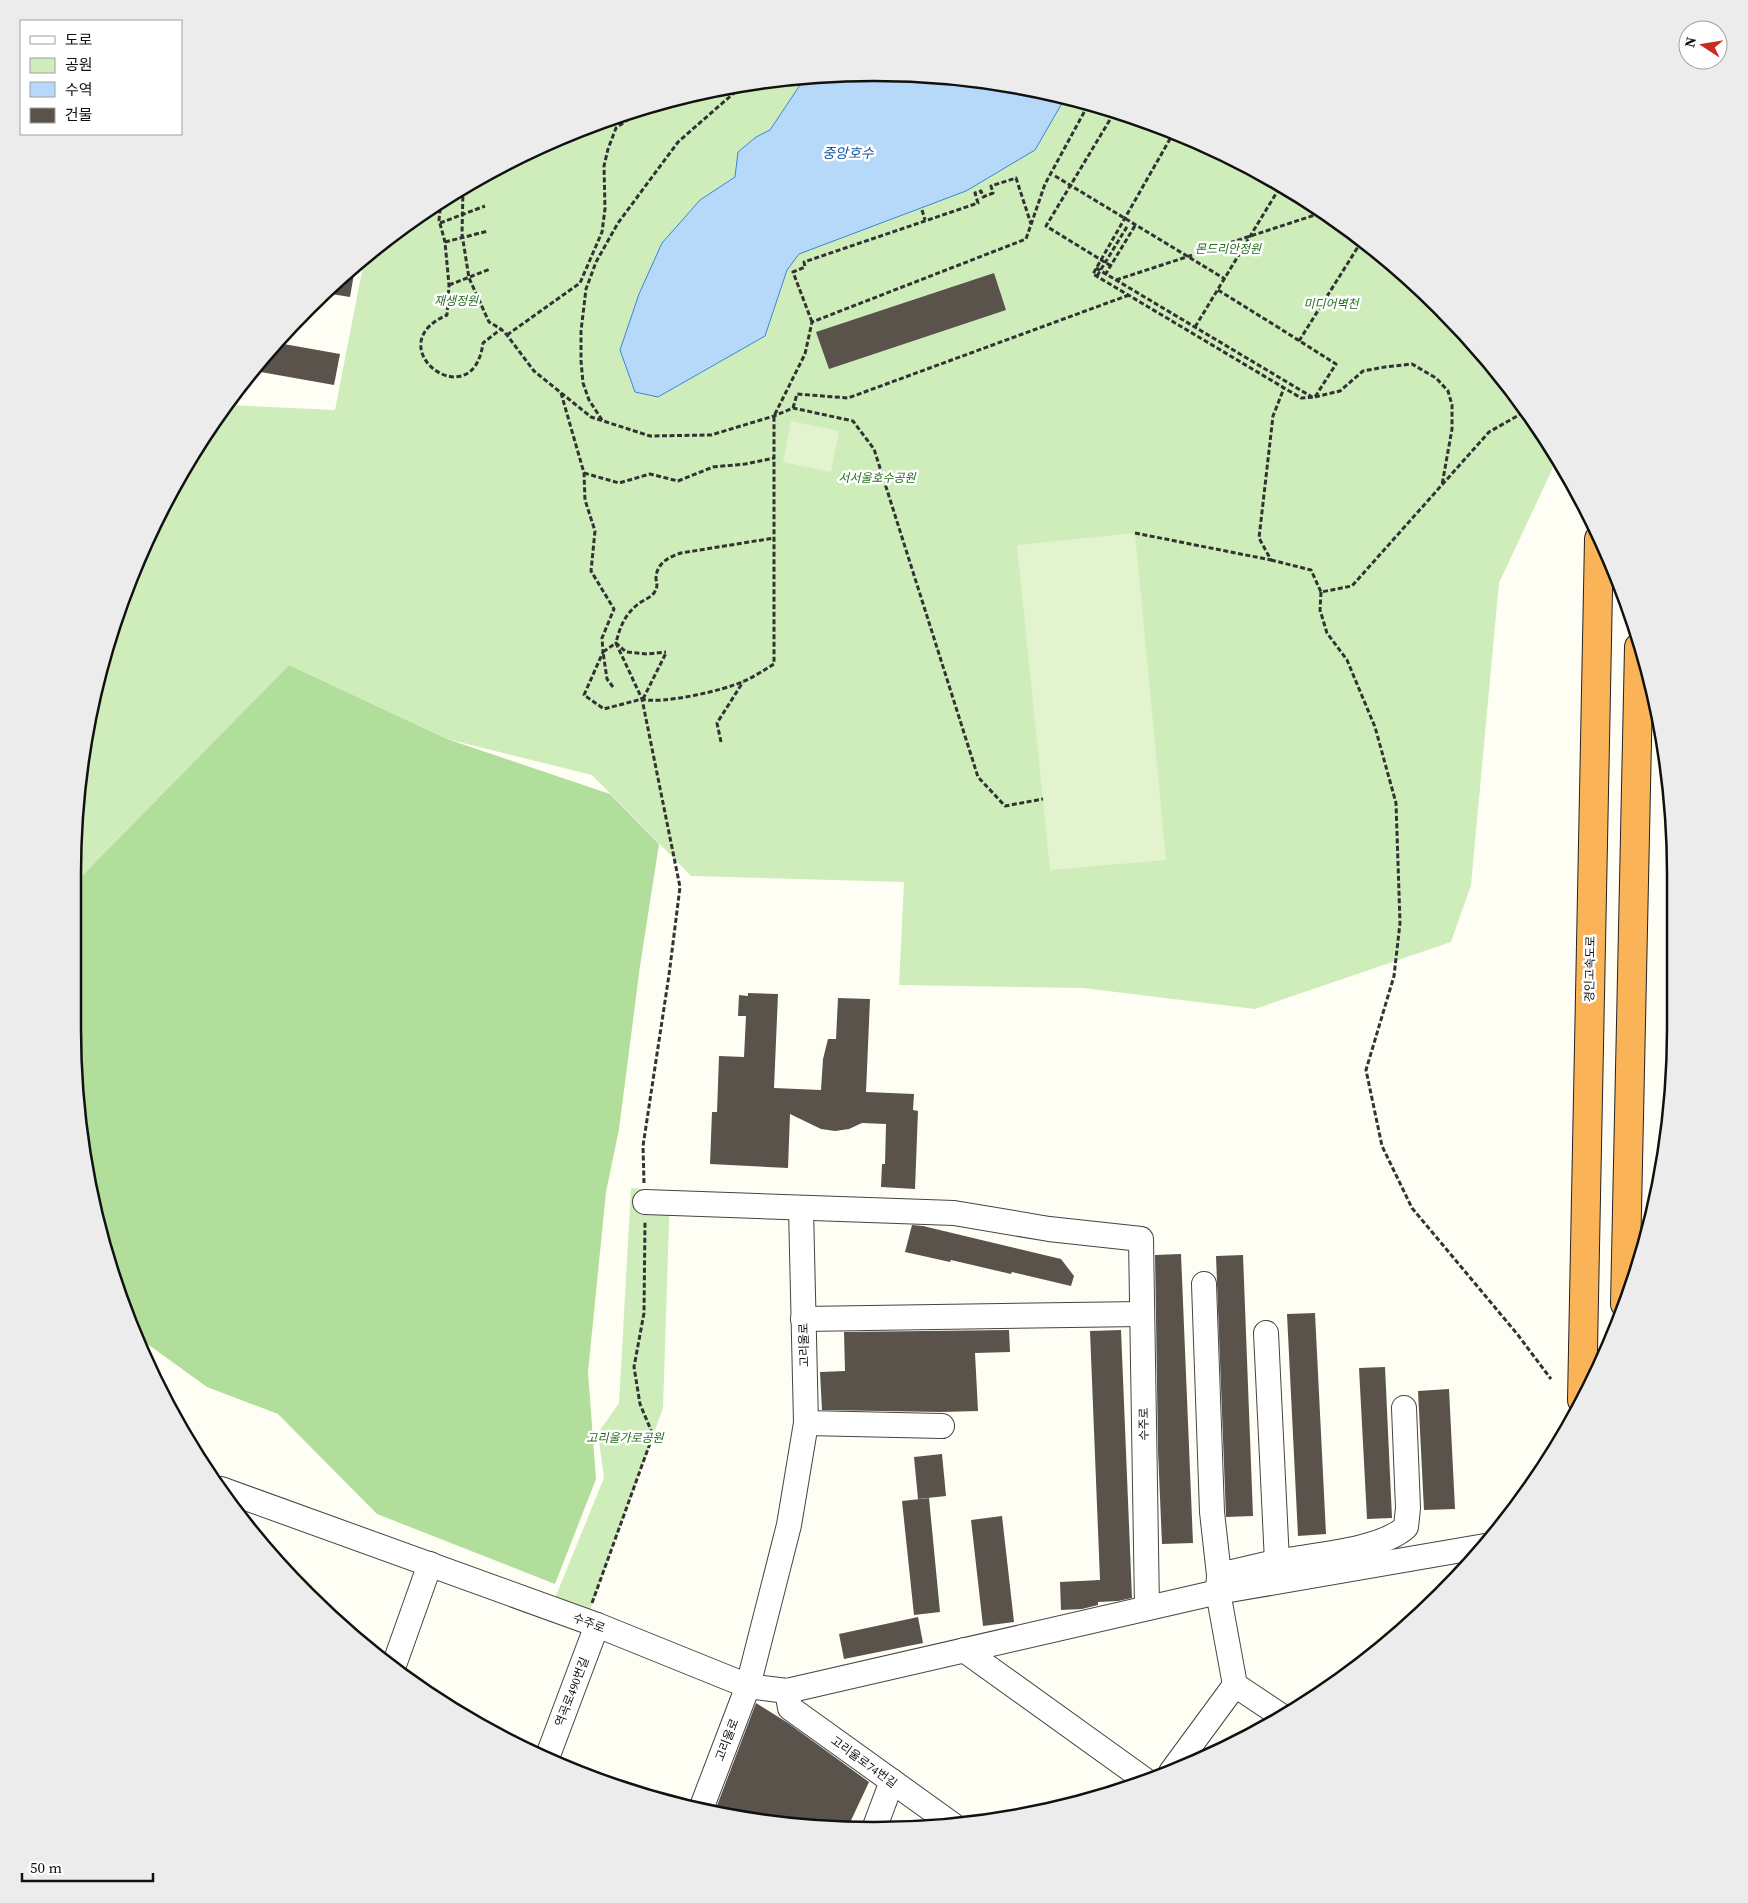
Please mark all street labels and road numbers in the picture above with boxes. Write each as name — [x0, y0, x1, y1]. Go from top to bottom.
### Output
street label: 경인고속도로 — [1581, 936, 1599, 1002]
street label: 고리울로 — [796, 1323, 812, 1367]
street label: 수주로 — [1136, 1407, 1152, 1441]
street label: 수주로 — [571, 1610, 607, 1636]
street label: 역곡로490번길 — [551, 1655, 593, 1729]
street label: 고리울로 — [712, 1717, 742, 1763]
street label: 고리울로74번길 — [828, 1733, 900, 1791]

